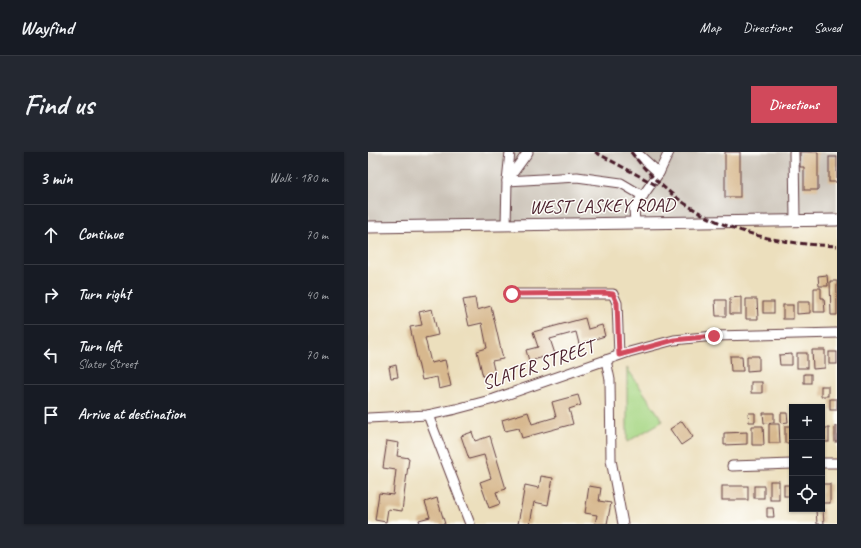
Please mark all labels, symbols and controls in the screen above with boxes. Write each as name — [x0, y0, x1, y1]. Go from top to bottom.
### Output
text: Wayfind — [20, 16, 73, 40]
text: Map — [700, 19, 721, 36]
text: Directions — [743, 19, 792, 36]
text: Saved — [814, 19, 841, 36]
button: Directions — [751, 86, 837, 123]
text: Find us — [24, 87, 94, 122]
text: 3 min — [40, 168, 73, 189]
text: Walk · 180 m — [269, 170, 328, 186]
street label: WEST LASKEY ROAD — [529, 193, 677, 219]
icon: ahead — [40, 224, 62, 246]
text: Continue — [78, 225, 123, 244]
text: 70 m — [306, 227, 328, 243]
icon: right — [40, 284, 62, 306]
text: Turn right — [78, 285, 131, 304]
route start — [503, 285, 521, 303]
text: 40 m — [306, 287, 328, 303]
route end — [705, 327, 723, 345]
street label: SLATER STREET — [479, 333, 602, 395]
text: Turn left — [78, 337, 121, 356]
icon: left — [40, 344, 62, 366]
text: 70 m — [306, 347, 328, 363]
text: Slater Street — [78, 356, 137, 372]
icon: arrive — [40, 404, 62, 426]
map controls — [789, 404, 825, 512]
button: + — [789, 404, 825, 440]
text: Arrive at destination — [78, 405, 185, 424]
button: − — [789, 440, 825, 476]
button: locate — [789, 476, 825, 512]

